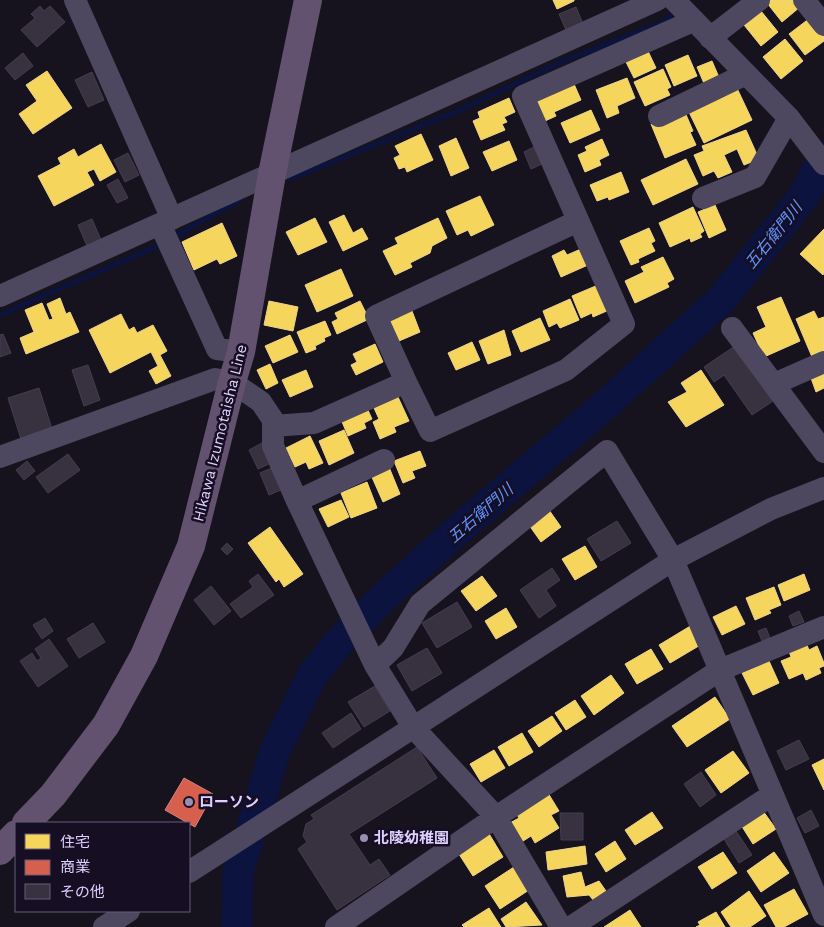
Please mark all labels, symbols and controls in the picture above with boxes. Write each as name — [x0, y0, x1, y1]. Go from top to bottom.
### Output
water label: 五右衛門川 — [741, 197, 807, 272]
street label: Hikawa Izumotaisha Line — [189, 342, 251, 524]
water label: 五右衛門川 — [444, 479, 518, 547]
place label: ローソン — [199, 793, 259, 811]
marker: ローソン — [183, 796, 195, 808]
legend — [15, 822, 190, 912]
place label: 北陵幼稚園 — [374, 829, 449, 847]
marker: 北陵幼稚園 — [358, 832, 370, 844]
text: 住宅 — [60, 833, 90, 851]
text: 商業 — [60, 858, 90, 876]
text: その他 — [60, 883, 105, 901]

